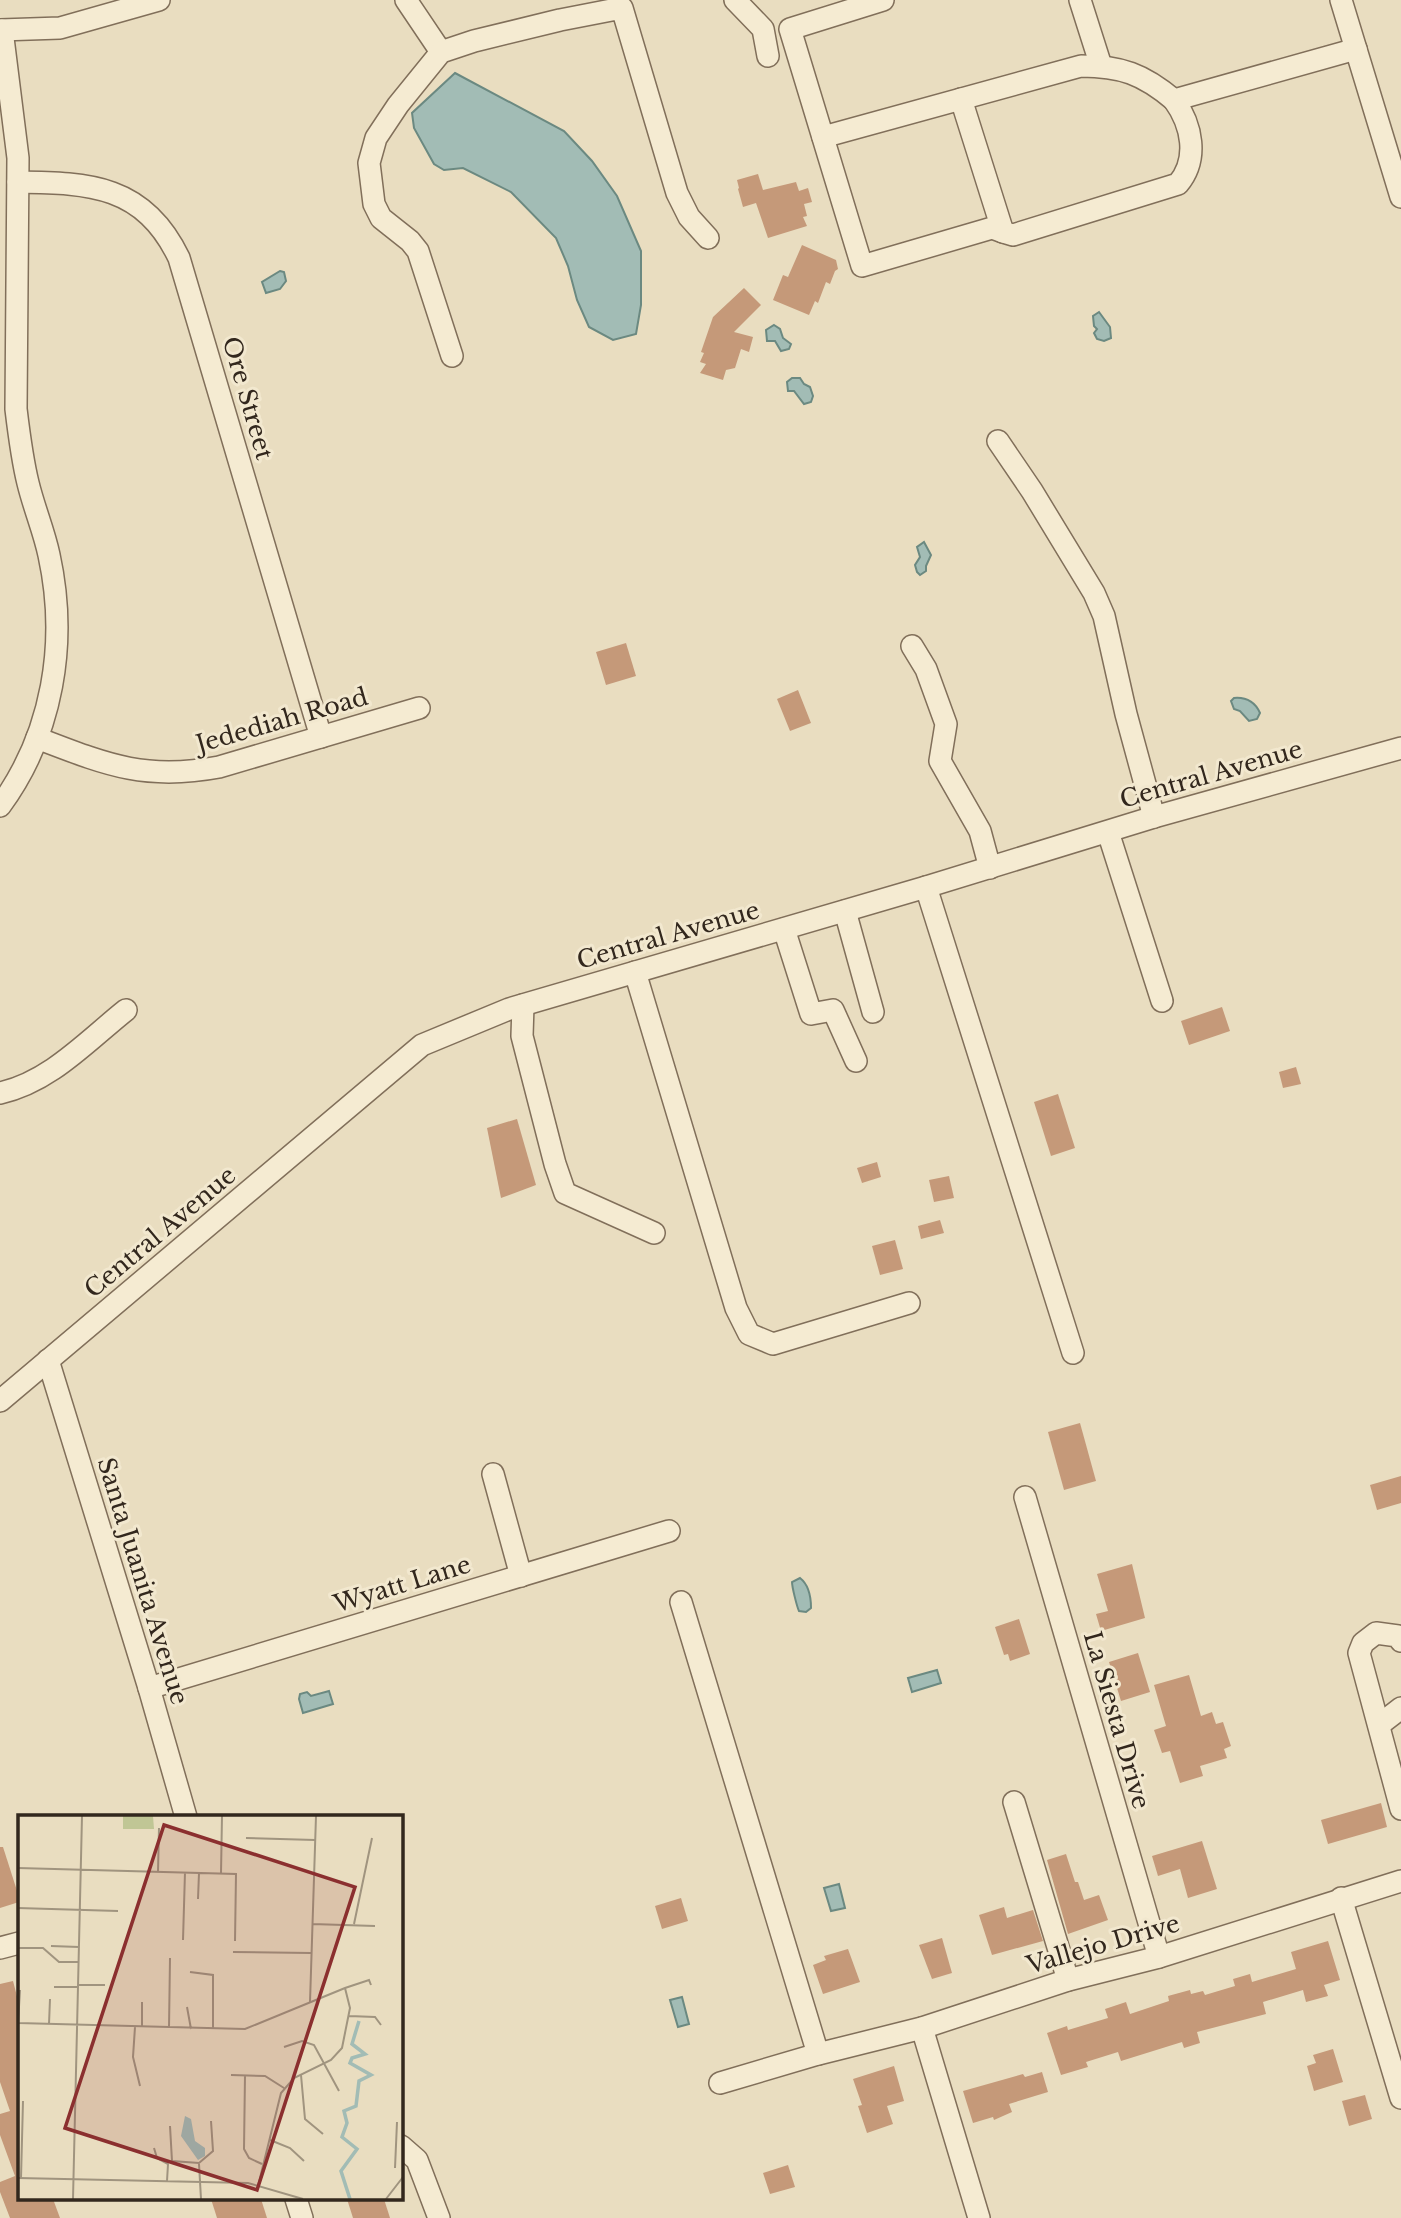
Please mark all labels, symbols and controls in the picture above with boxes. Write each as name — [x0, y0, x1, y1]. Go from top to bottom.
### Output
street label: Ore Street — [217, 333, 279, 463]
street label: Jedediah Road — [190, 682, 371, 759]
street label: Central Avenue — [1116, 734, 1306, 814]
street label: Central Avenue — [573, 895, 763, 975]
street label: Central Avenue — [78, 1160, 242, 1304]
street label: Santa Juanita Avenue — [92, 1454, 194, 1708]
street label: Wyatt Lane — [329, 1549, 474, 1619]
street label: La Siesta Drive — [1078, 1628, 1156, 1812]
inset map — [18, 1815, 402, 2200]
street label: Vallejo Drive — [1022, 1908, 1183, 1980]

